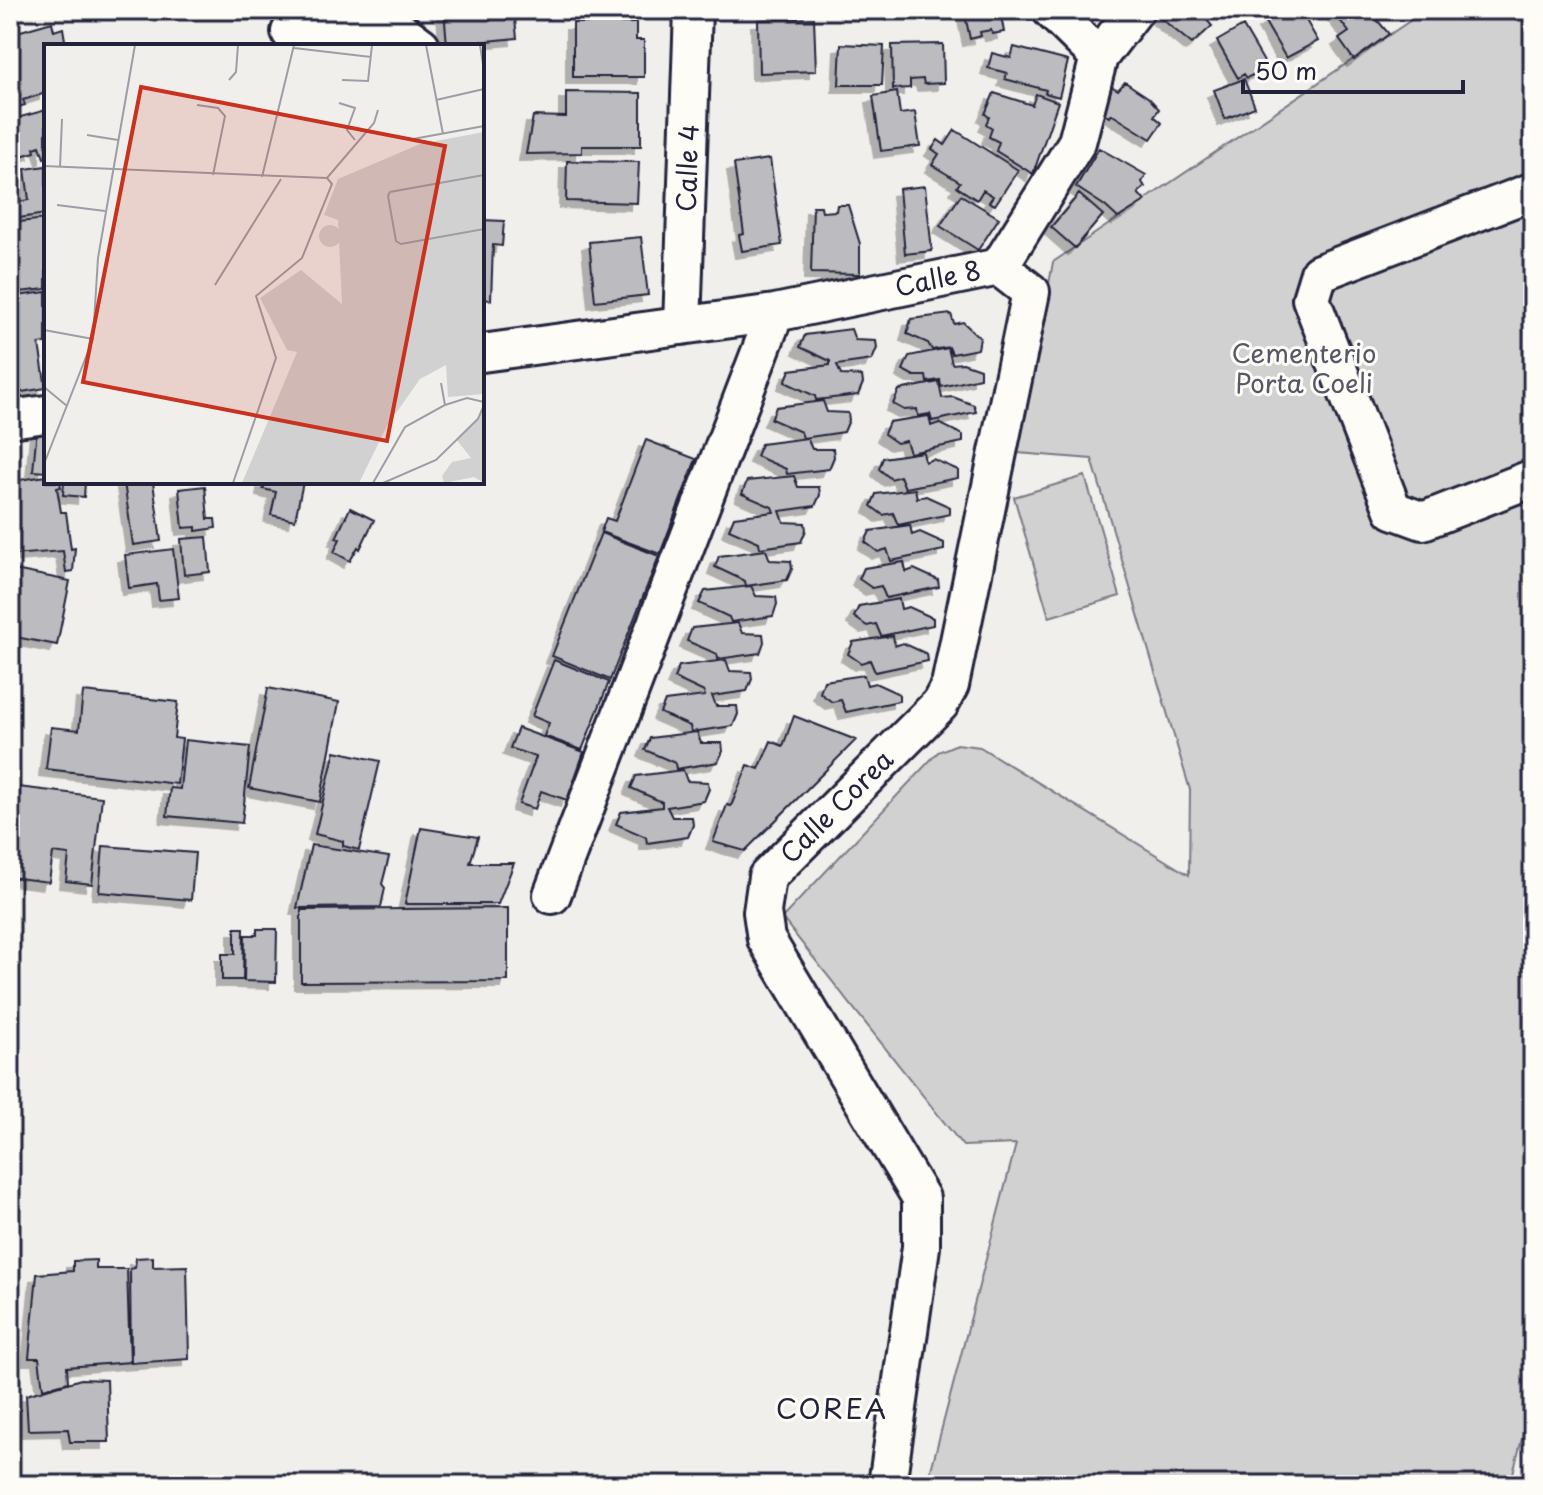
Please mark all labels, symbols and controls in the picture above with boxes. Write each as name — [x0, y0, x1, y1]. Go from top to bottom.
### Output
inset map — [44, 44, 484, 484]
scale bar — [1243, 44, 1463, 94]
text: 50 m — [1255, 52, 1317, 88]
street label: Calle 4 — [665, 123, 708, 213]
street label: Calle 8 — [891, 249, 984, 306]
park label: Cementerio Porta Coeli — [1232, 333, 1376, 402]
street label: Calle Corea — [770, 740, 902, 872]
district label: COREA — [776, 1386, 888, 1429]

